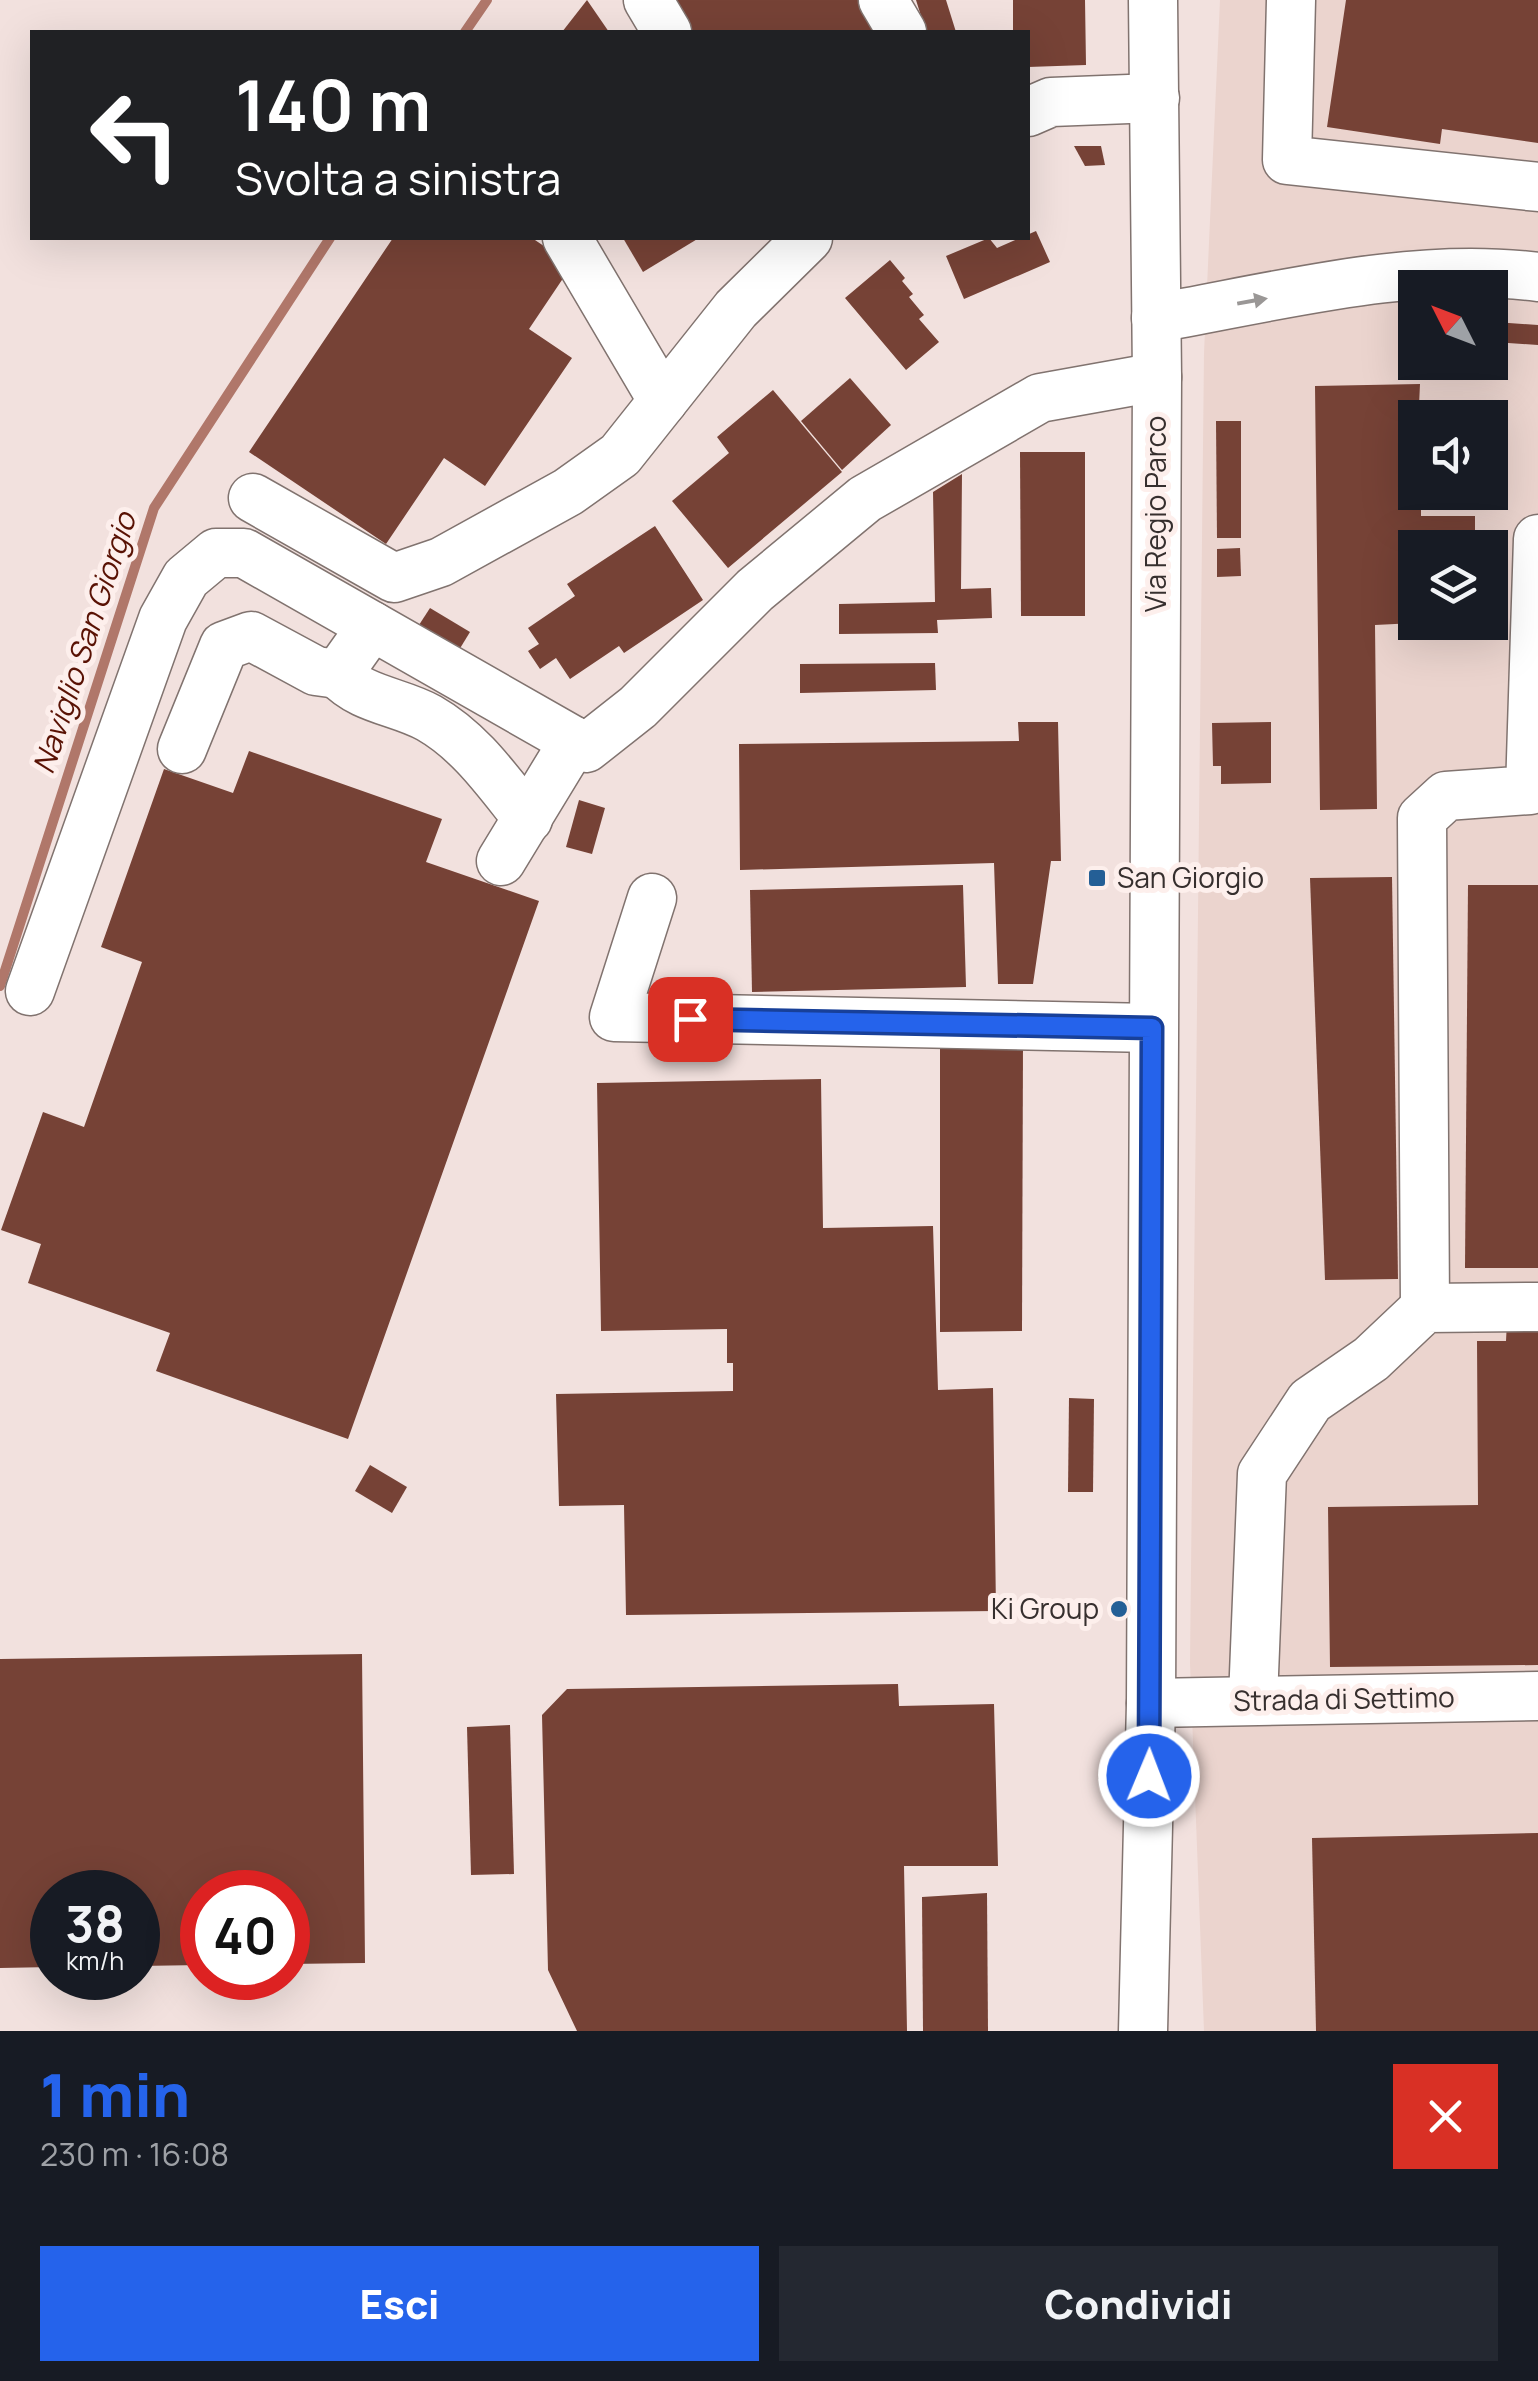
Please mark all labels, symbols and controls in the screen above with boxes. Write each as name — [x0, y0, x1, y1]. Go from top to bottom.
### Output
text: 140 m — [235, 56, 431, 152]
icon: left — [70, 70, 200, 200]
text: Svolta a sinistra — [235, 147, 561, 209]
north arrow — [1398, 270, 1508, 380]
map controls — [1398, 270, 1508, 640]
one-way arrow — [1237, 293, 1269, 308]
button: sound — [1398, 400, 1508, 510]
street label: Via Regio Parco — [1136, 416, 1174, 612]
water label: Naviglio San Giorgio — [22, 505, 146, 778]
button: layers — [1398, 530, 1508, 640]
place label: San Giorgio — [1117, 858, 1264, 896]
marker: San Giorgio — [1086, 867, 1108, 889]
pin — [648, 977, 733, 1062]
icon: arrive — [663, 992, 718, 1047]
place label: Ki Group — [991, 1589, 1099, 1627]
marker: Ki Group — [1108, 1598, 1130, 1620]
street label: Strada di Settimo — [1233, 1677, 1455, 1719]
position arrow — [1097, 1724, 1201, 1828]
speed limit sign: 40 — [180, 1870, 310, 2000]
text: 38 — [65, 1889, 125, 1957]
text: km/h — [66, 1943, 124, 1978]
text: 1 min — [40, 2053, 190, 2135]
button: close — [1393, 2064, 1498, 2169]
text: 230 m · 16:08 — [40, 2132, 229, 2176]
button: Esci — [40, 2246, 759, 2361]
button: Condividi — [779, 2246, 1498, 2361]

